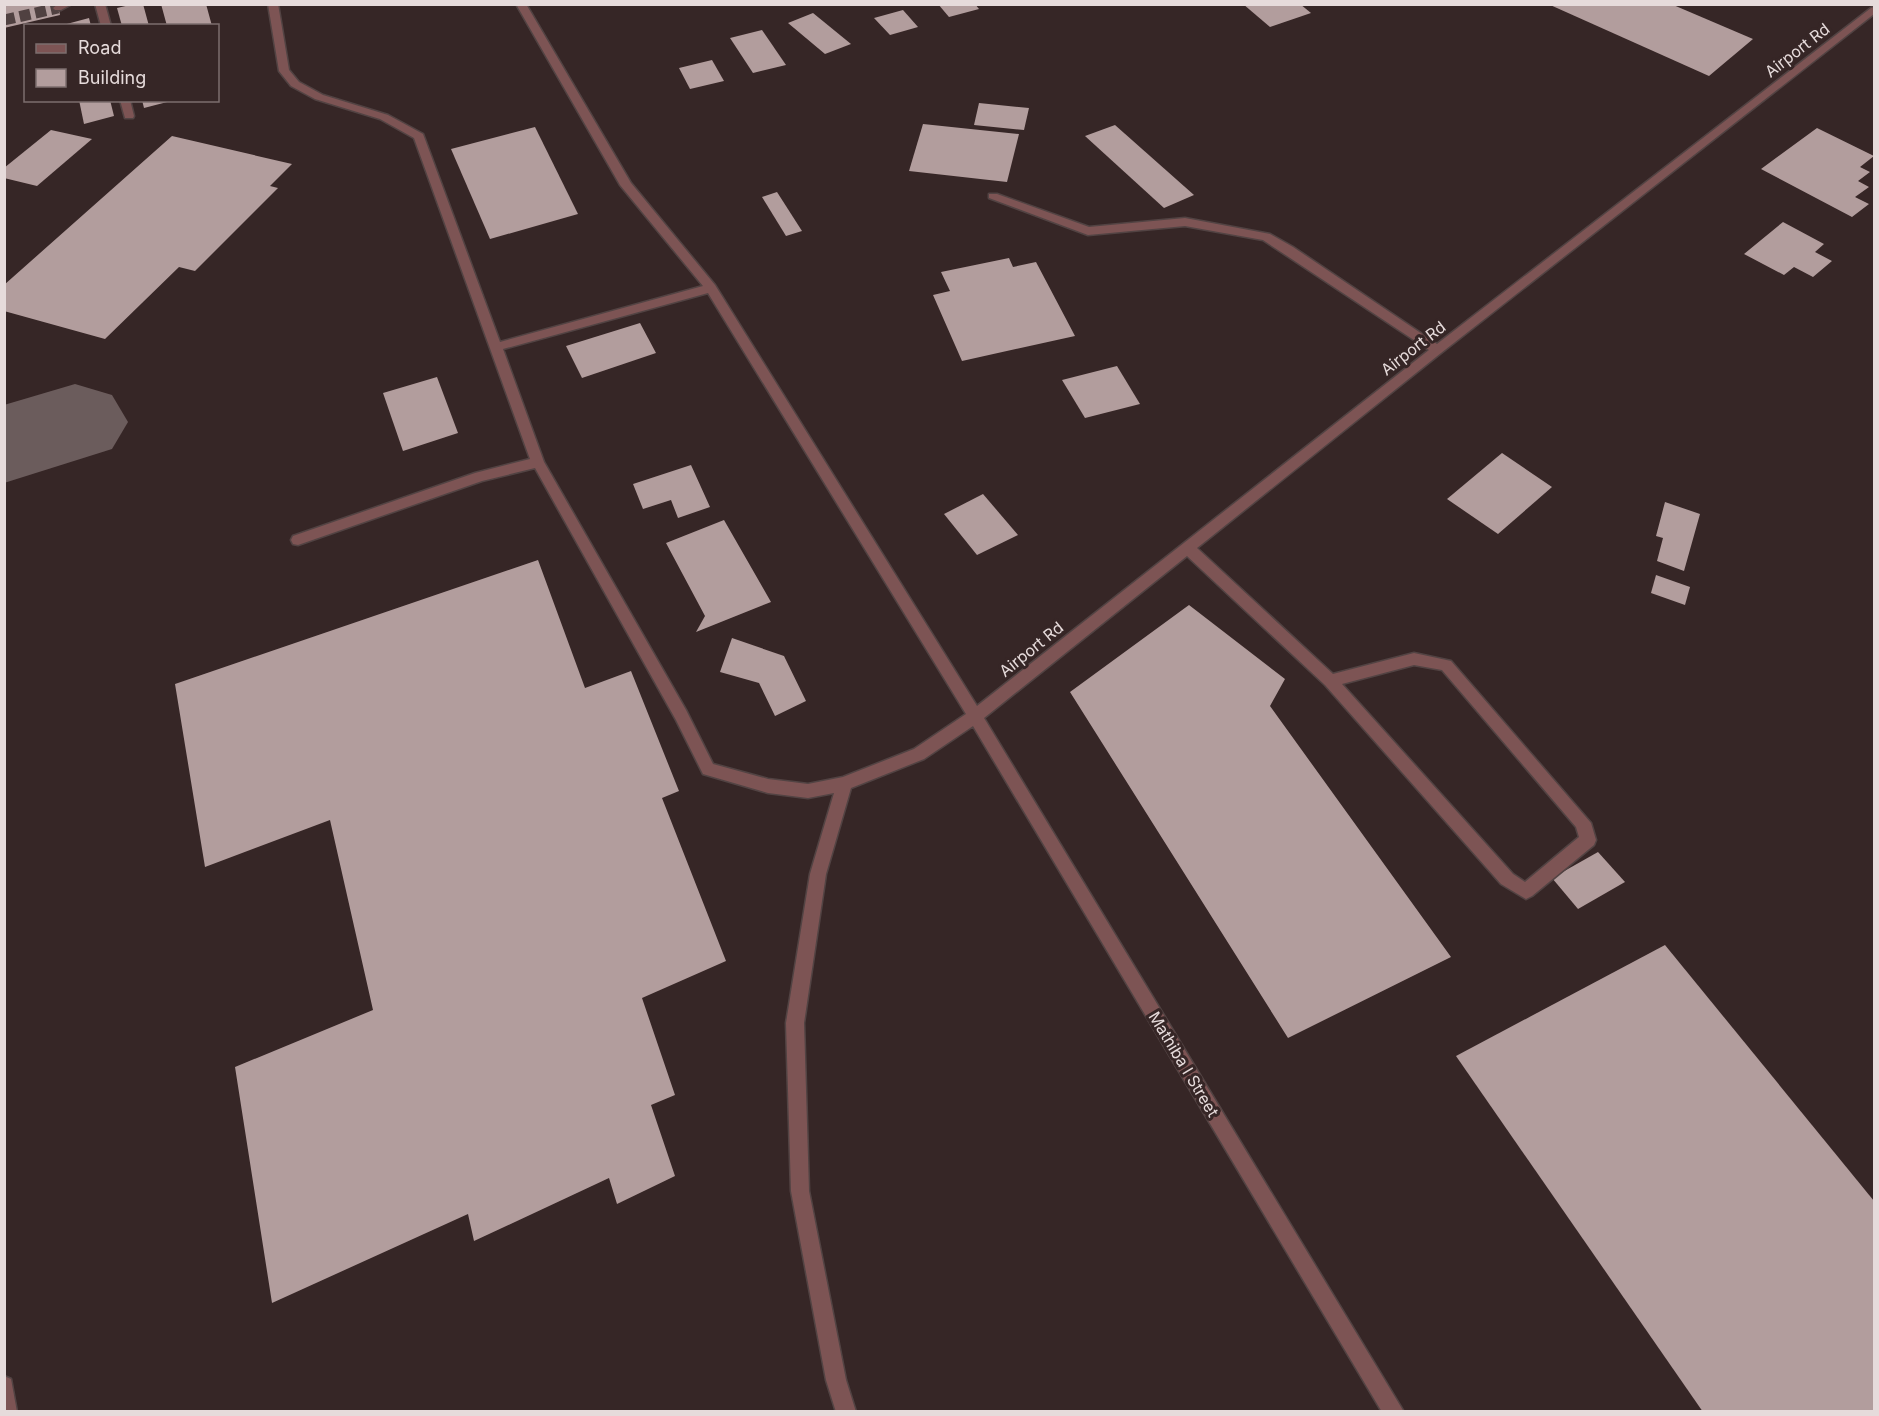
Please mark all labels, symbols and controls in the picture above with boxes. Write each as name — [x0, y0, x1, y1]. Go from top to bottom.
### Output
street label: Airport Rd — [1761, 19, 1833, 81]
legend — [24, 24, 219, 102]
text: Road — [78, 37, 121, 58]
text: Building — [78, 67, 146, 88]
street label: Airport Rd — [1377, 317, 1449, 379]
street label: Airport Rd — [995, 617, 1067, 681]
street label: Mathiba I Street — [1145, 1008, 1223, 1120]

